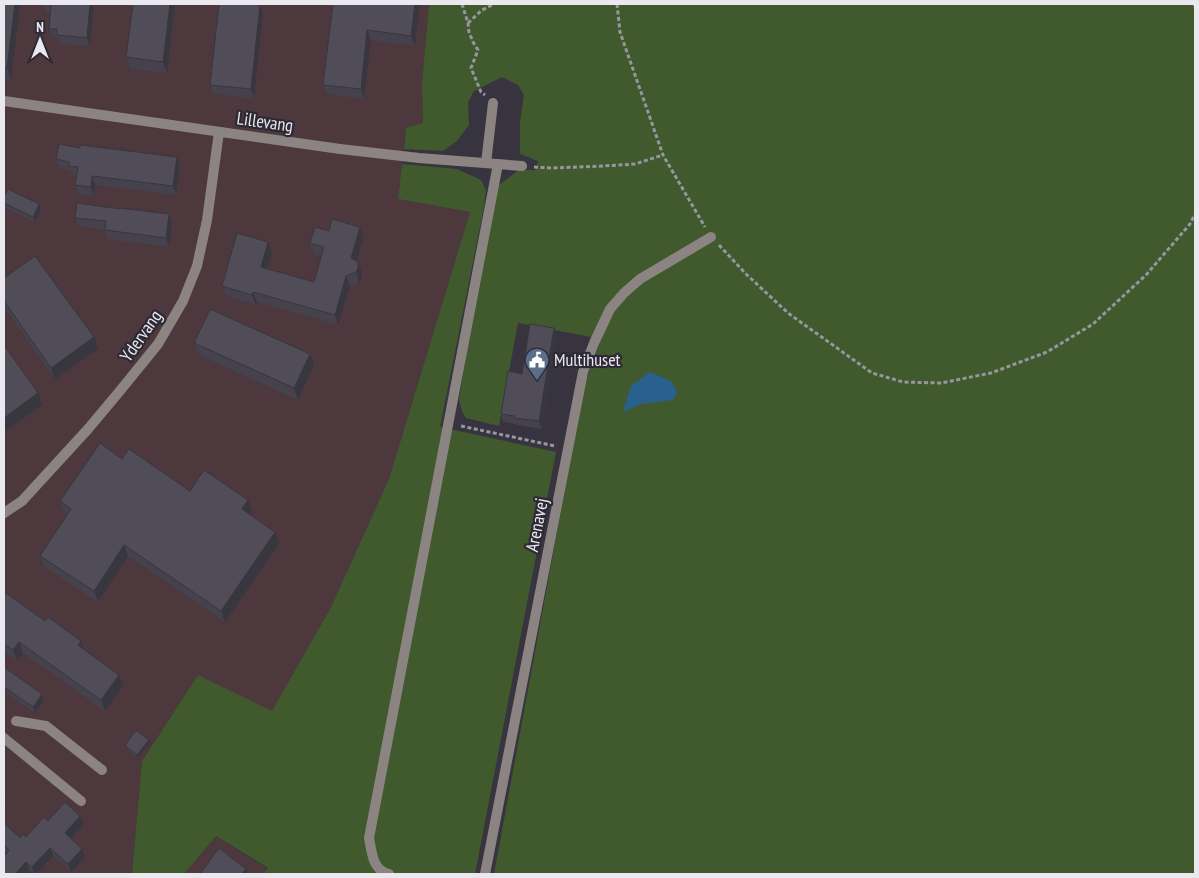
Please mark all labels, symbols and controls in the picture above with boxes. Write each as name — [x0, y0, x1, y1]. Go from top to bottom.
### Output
north arrow — [15, 15, 65, 65]
text: N — [36, 18, 44, 36]
street label: Lillevang — [235, 106, 295, 137]
street label: Ydervang — [114, 305, 167, 366]
public building icon: Multihuset — [524, 347, 550, 381]
place label: Multihuset — [554, 348, 621, 371]
street label: Arenavej — [520, 496, 553, 554]

